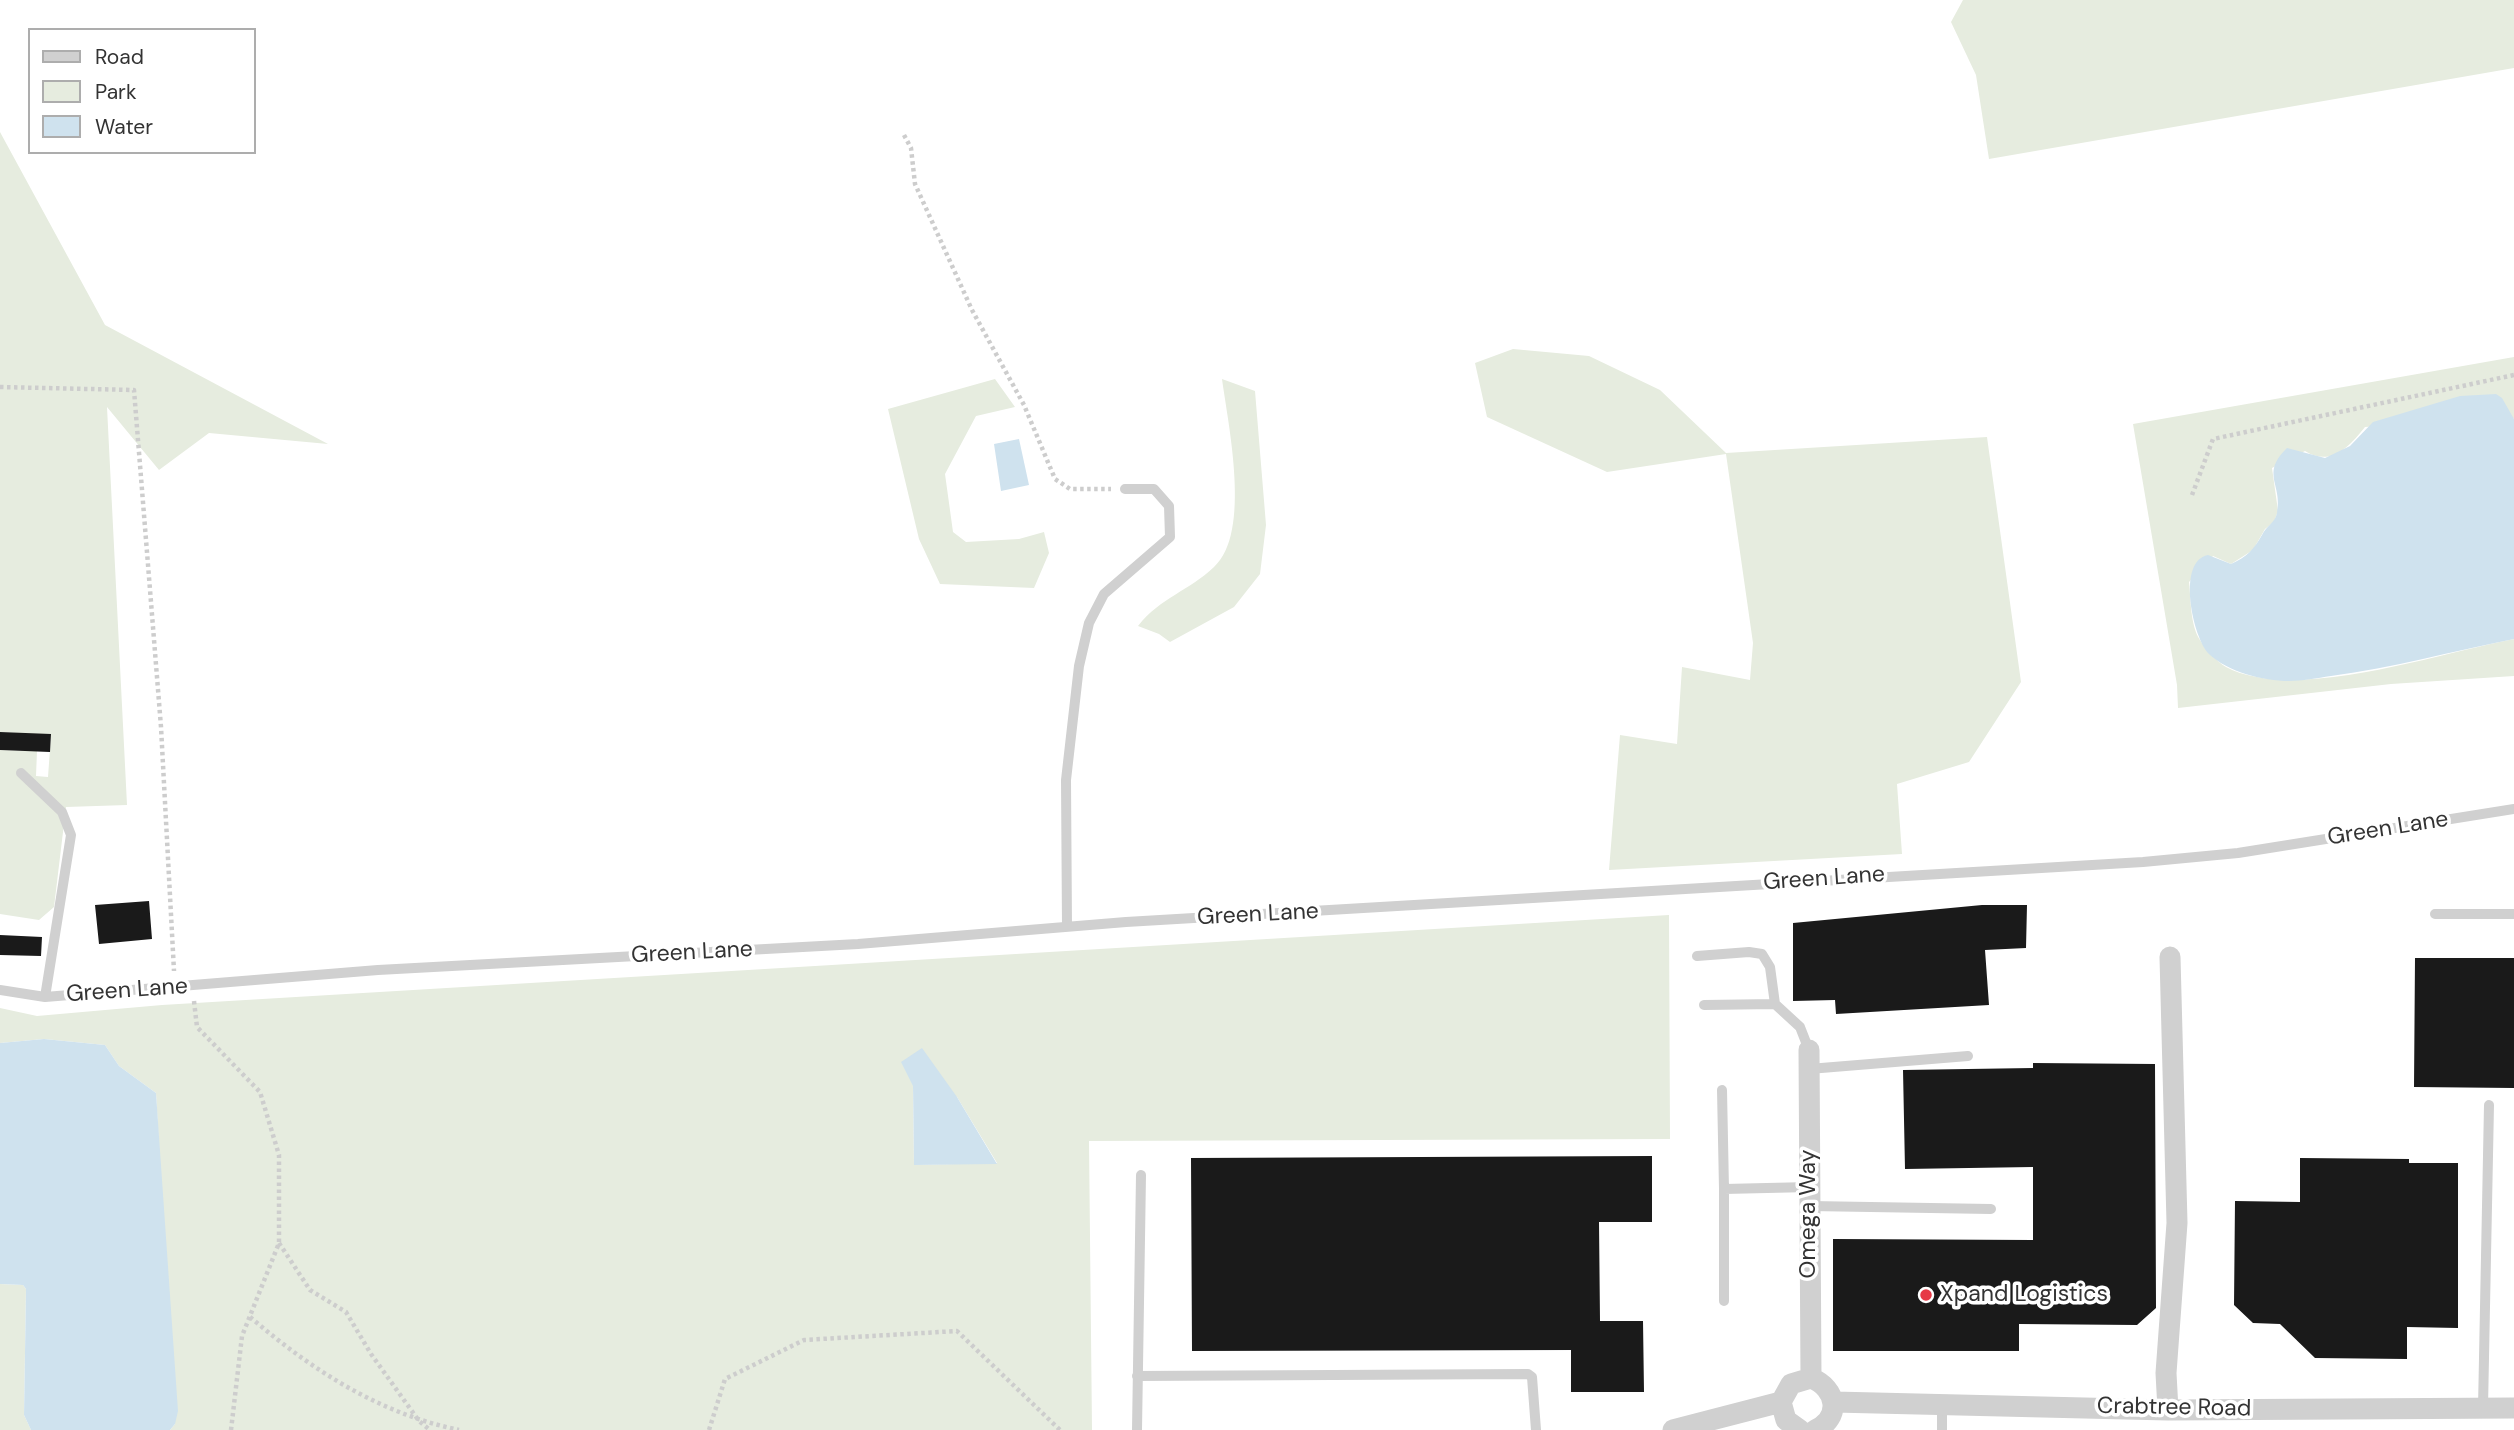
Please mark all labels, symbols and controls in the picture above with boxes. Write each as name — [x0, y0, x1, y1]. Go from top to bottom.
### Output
legend — [28, 28, 256, 154]
text: Road — [95, 43, 144, 71]
text: Park — [95, 78, 136, 106]
text: Water — [95, 113, 153, 141]
street label: Green Lane — [2326, 806, 2450, 852]
street label: Green Lane — [1762, 861, 1886, 897]
street label: Green Lane — [1196, 898, 1320, 932]
street label: Green Lane — [630, 936, 754, 970]
street label: Green Lane — [65, 973, 189, 1009]
street label: Omega Way — [1795, 1150, 1823, 1278]
place label: Xpand Logistics — [1940, 1281, 2108, 1309]
marker: Xpand Logistics — [1918, 1287, 1934, 1303]
street label: Crabtree Road — [2097, 1393, 2251, 1423]

